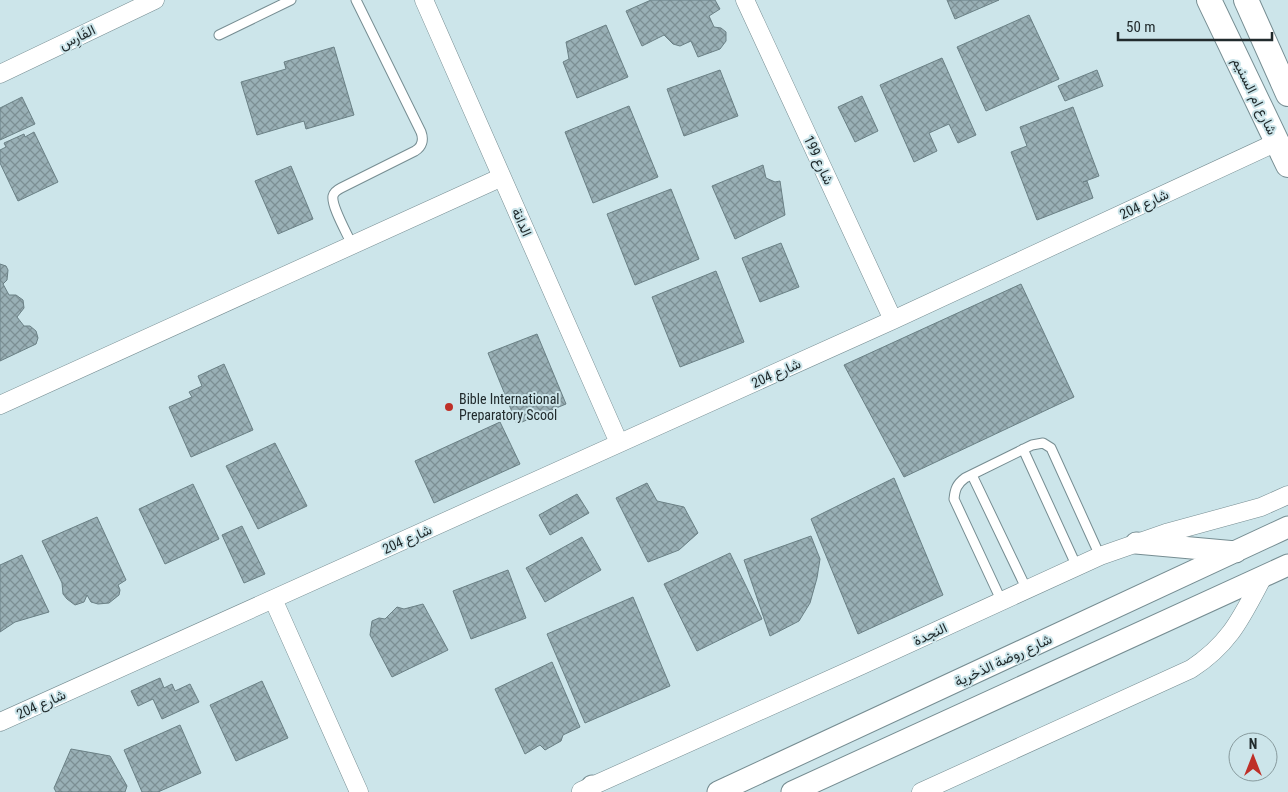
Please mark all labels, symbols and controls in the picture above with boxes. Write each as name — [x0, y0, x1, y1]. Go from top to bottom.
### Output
scale bar — [1118, 10, 1272, 42]
text: 50 m — [1126, 18, 1156, 36]
street label: الفَارِس — [56, 21, 99, 56]
street label: شارع ام السنيم — [1227, 55, 1281, 139]
street label: شارع 199 — [798, 133, 837, 188]
street label: شارع 204 — [1117, 186, 1172, 225]
street label: الدانة — [509, 205, 535, 239]
street label: شارع 204 — [749, 355, 804, 394]
place label: Bible International Preparatory Scool — [459, 391, 560, 423]
marker: Bible International Preparatory Scool — [443, 401, 455, 413]
street label: شارع 204 — [380, 521, 435, 560]
street label: النجدة — [911, 619, 950, 650]
street label: شارع روضة الذخرية — [952, 630, 1055, 692]
street label: شارع 204 — [14, 686, 69, 725]
north arrow — [1228, 732, 1278, 782]
text: N — [1249, 736, 1257, 752]

